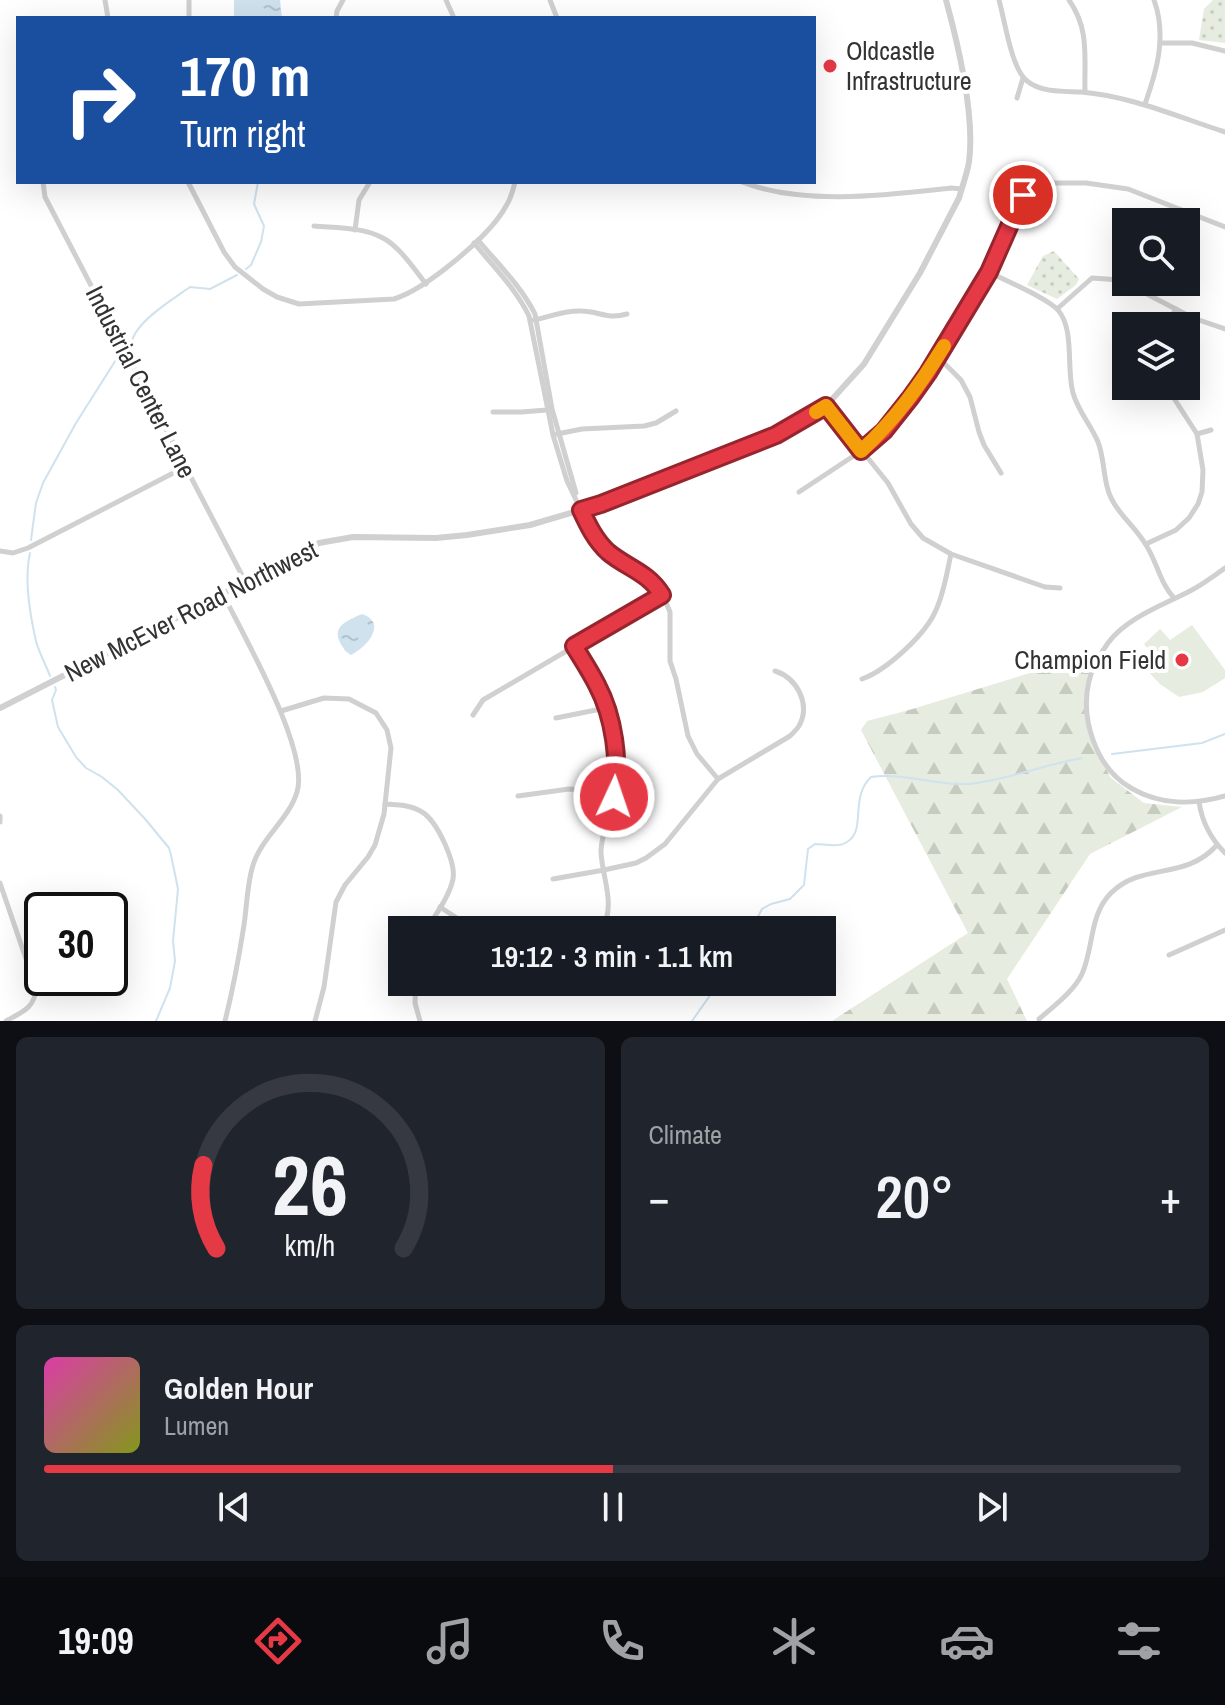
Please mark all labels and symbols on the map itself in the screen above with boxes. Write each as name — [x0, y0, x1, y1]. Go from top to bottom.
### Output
place label: Oldcastle Infrastructure — [846, 33, 972, 98]
marker: Oldcastle Infrastructure — [821, 57, 839, 75]
pin — [989, 161, 1057, 229]
street label: Industrial Center Lane — [78, 280, 205, 484]
street label: New McEver Road Northwest — [58, 531, 323, 690]
place label: Champion Field — [1014, 642, 1166, 677]
marker: Champion Field — [1173, 651, 1191, 669]
position arrow — [572, 755, 656, 839]
speed limit sign: 30 — [24, 892, 128, 996]

